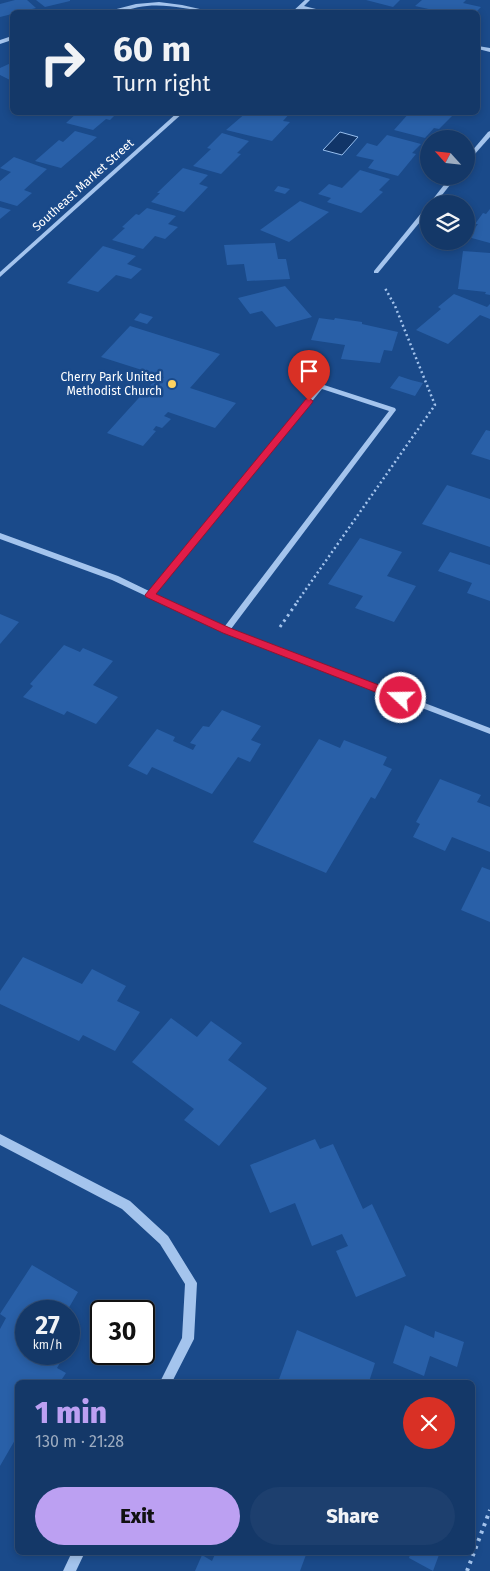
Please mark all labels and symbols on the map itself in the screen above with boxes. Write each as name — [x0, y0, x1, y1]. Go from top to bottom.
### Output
north arrow — [420, 130, 475, 185]
street label: Southeast Market Street — [30, 136, 137, 234]
pin — [288, 350, 330, 401]
place label: Cherry Park United Methodist Church — [60, 370, 162, 398]
marker: Cherry Park United Methodist Church — [166, 378, 178, 390]
position arrow — [374, 671, 426, 723]
speed limit sign: 30 — [90, 1300, 155, 1365]

